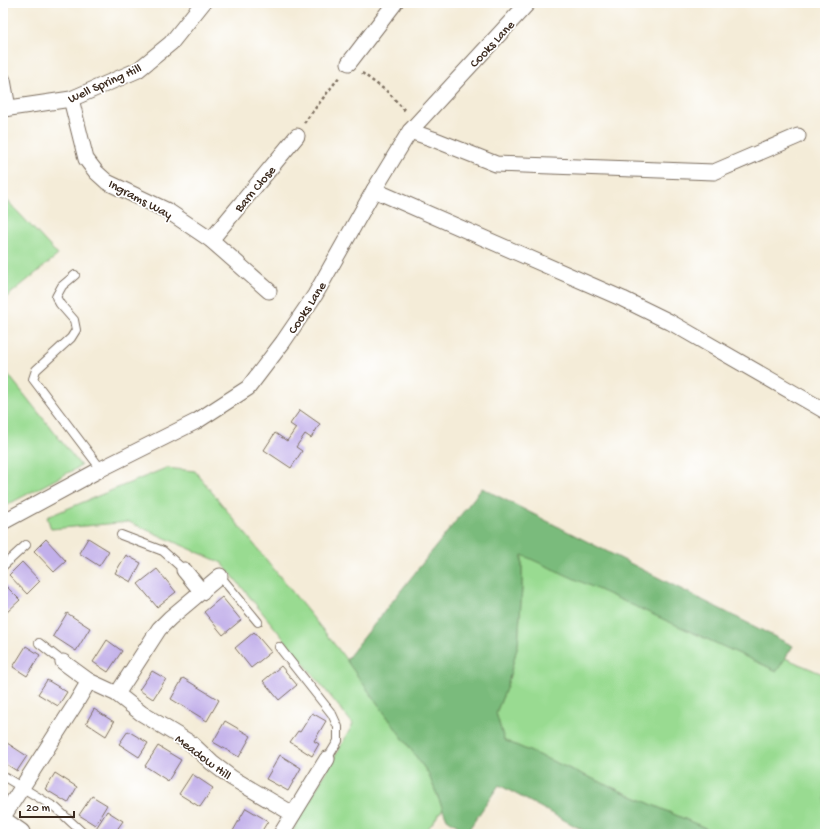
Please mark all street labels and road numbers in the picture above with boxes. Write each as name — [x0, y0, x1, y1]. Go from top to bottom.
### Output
street label: Cooks Lane — [467, 18, 519, 71]
street label: Well Spring Hill — [66, 61, 144, 107]
street label: Barn Close — [232, 163, 280, 217]
street label: Ingrams Way — [105, 177, 175, 224]
street label: Cooks Lane — [286, 279, 331, 337]
street label: Meadow Hill — [171, 732, 234, 784]

